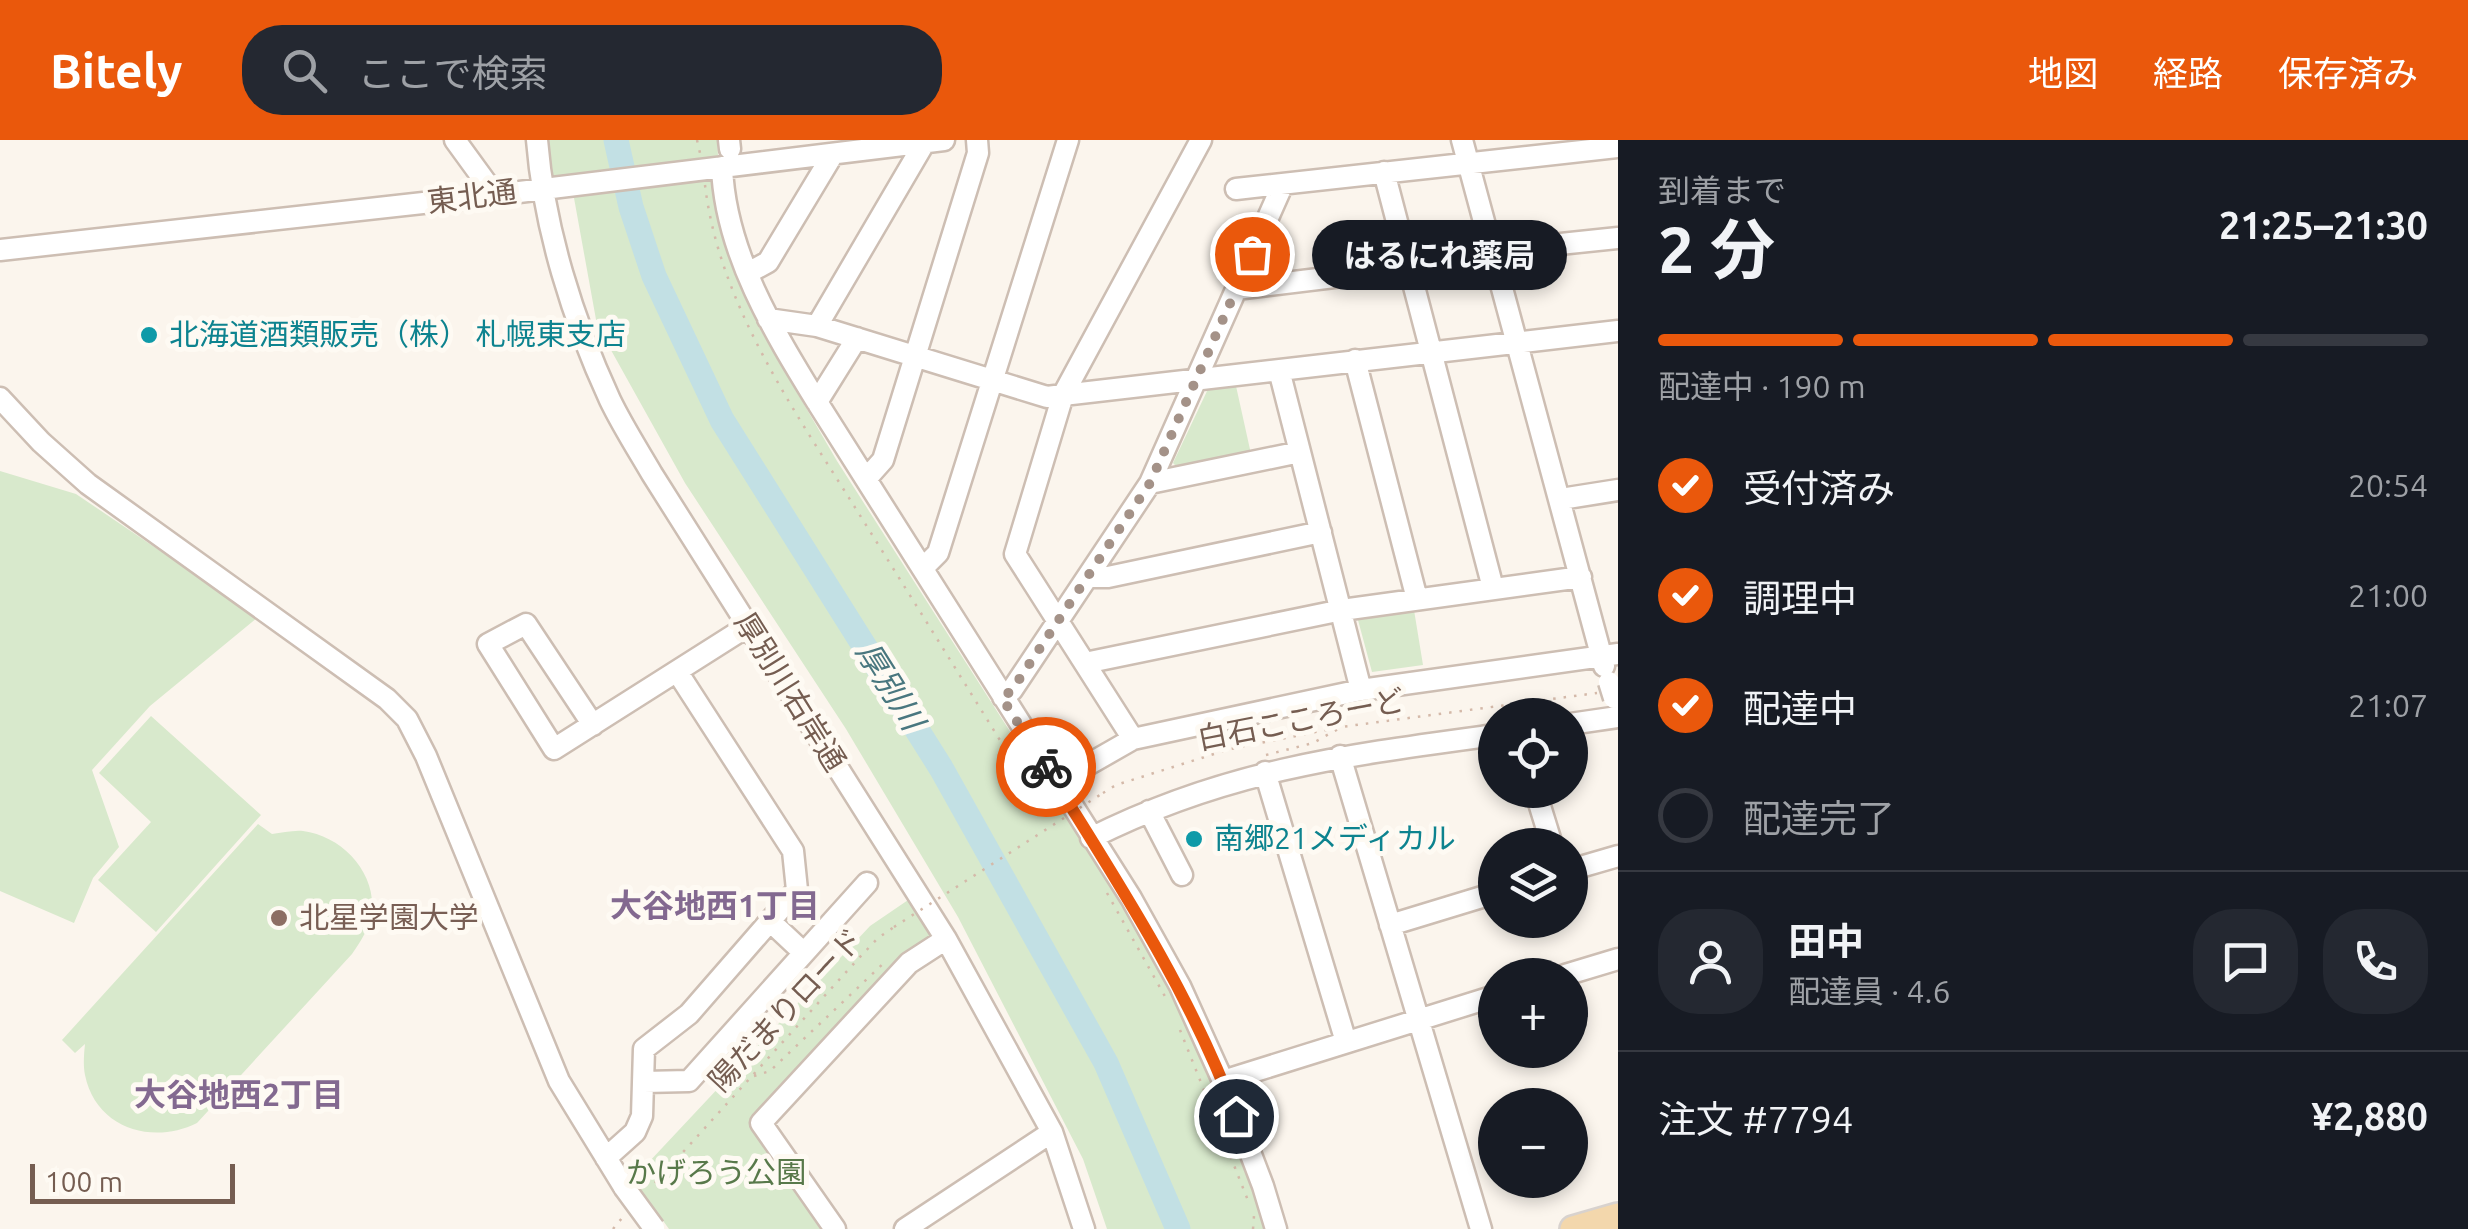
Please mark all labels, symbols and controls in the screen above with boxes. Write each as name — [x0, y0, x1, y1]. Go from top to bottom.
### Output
search box — [242, 25, 942, 115]
text: Bitely — [50, 43, 182, 97]
icon: search — [277, 43, 332, 98]
text: ここで検索 — [357, 52, 547, 94]
text: 地図 — [2028, 53, 2098, 93]
text: 経路 — [2153, 53, 2223, 93]
text: 保存済み — [2278, 53, 2418, 93]
text: 到着まで — [1658, 172, 1786, 208]
street label: 東北通 — [425, 174, 519, 218]
text: 21:25–21:30 — [2219, 204, 2428, 246]
pin — [1210, 212, 1295, 297]
text: 2 分 — [1658, 212, 1775, 285]
callout: はるにれ薬局 — [1312, 219, 1567, 289]
icon: bag — [1225, 227, 1280, 282]
text: はるにれ薬局 — [1343, 237, 1536, 273]
place label: 北海道酒類販売（株） 札幌東支店 — [169, 317, 626, 351]
marker: 北海道酒類販売（株） 札幌東支店 — [138, 324, 160, 346]
text: 配達中 · 190 m — [1658, 368, 1866, 404]
icon: check — [1658, 458, 1713, 513]
text: 受付済み — [1743, 467, 1895, 509]
text: 20:54 — [2348, 467, 2428, 503]
icon: check — [1658, 568, 1713, 623]
text: 調理中 — [1743, 577, 1857, 619]
text: 21:00 — [2348, 577, 2428, 613]
street label: 厚別川右岸通 — [729, 606, 853, 777]
water label: 厚別川 — [850, 635, 933, 738]
icon: check — [1658, 678, 1713, 733]
street label: 白石こころーど — [1194, 682, 1407, 756]
text: 配達中 — [1743, 687, 1857, 729]
text: 21:07 — [2348, 687, 2428, 723]
map controls — [1478, 698, 1588, 1198]
button: locate — [1478, 698, 1588, 808]
courier — [996, 717, 1096, 817]
icon: bike — [1019, 740, 1074, 795]
text: 配達完了 — [1743, 797, 1895, 839]
place label: 南郷21メディカル — [1214, 821, 1456, 855]
marker: 南郷21メディカル — [1183, 828, 1205, 850]
button: layers — [1478, 828, 1588, 938]
district label: 大谷地西1丁目 — [610, 887, 820, 923]
place label: 北星学園大学 — [299, 900, 479, 934]
marker: 北星学園大学 — [268, 907, 290, 929]
button: person — [1658, 909, 1763, 1014]
button: chat — [2193, 909, 2298, 1014]
button: phone — [2323, 909, 2428, 1014]
text: 田中 — [1788, 920, 1864, 962]
street label: 陽だまりロード — [701, 921, 869, 1097]
button: + — [1478, 958, 1588, 1068]
text: 配達員 · 4.6 — [1788, 973, 1951, 1009]
pin — [1194, 1074, 1279, 1159]
district label: 大谷地西2丁目 — [134, 1076, 344, 1112]
button: − — [1478, 1088, 1588, 1198]
icon: home — [1209, 1089, 1264, 1144]
text: ¥2,880 — [2311, 1095, 2428, 1137]
text: 注文 #7794 — [1658, 1098, 1853, 1140]
park label: かげろう公園 — [626, 1155, 806, 1189]
scale bar — [30, 1159, 235, 1204]
text: 100 m — [45, 1166, 123, 1197]

